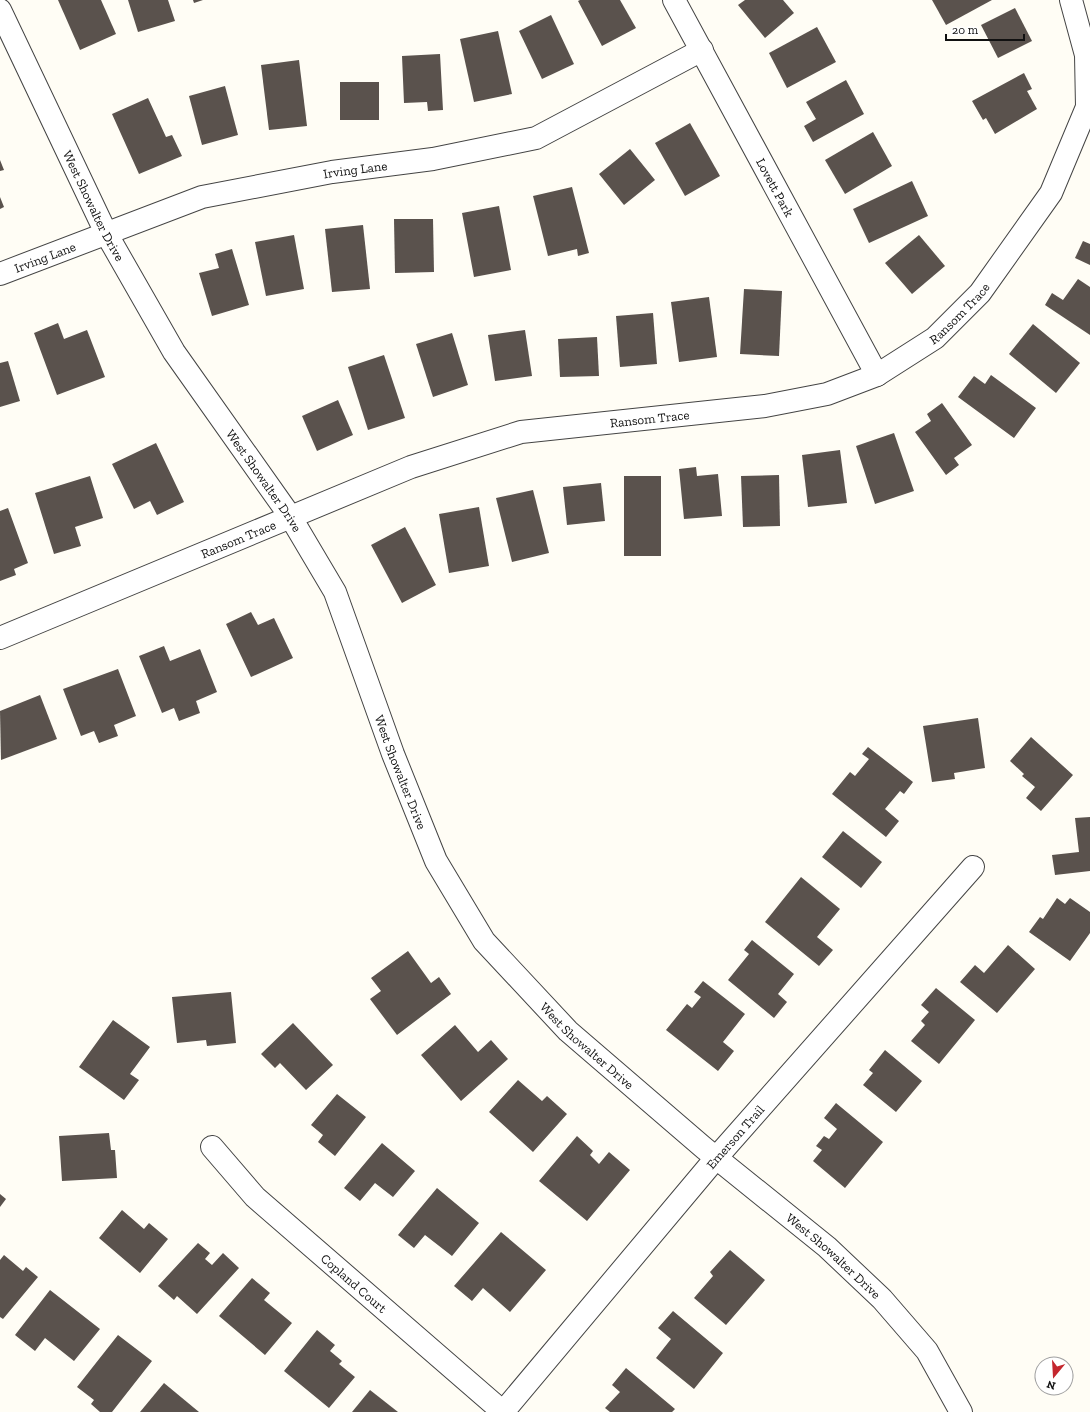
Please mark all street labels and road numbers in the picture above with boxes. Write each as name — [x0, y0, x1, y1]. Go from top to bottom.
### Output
street label: West Showalter Drive — [60, 148, 128, 263]
street label: Lovett Park — [753, 155, 797, 219]
street label: Irving Lane — [322, 157, 388, 181]
street label: Irving Lane — [12, 238, 78, 275]
street label: Ransom Trace — [926, 280, 992, 347]
street label: Ransom Trace — [609, 407, 690, 430]
street label: West Showalter Drive — [223, 426, 305, 534]
street label: Ransom Trace — [198, 517, 278, 561]
street label: West Showalter Drive — [372, 713, 430, 831]
street label: West Showalter Drive — [537, 999, 637, 1092]
street label: Emerson Trail — [703, 1101, 767, 1172]
street label: West Showalter Drive — [783, 1210, 884, 1302]
street label: Copland Court — [318, 1250, 390, 1316]

